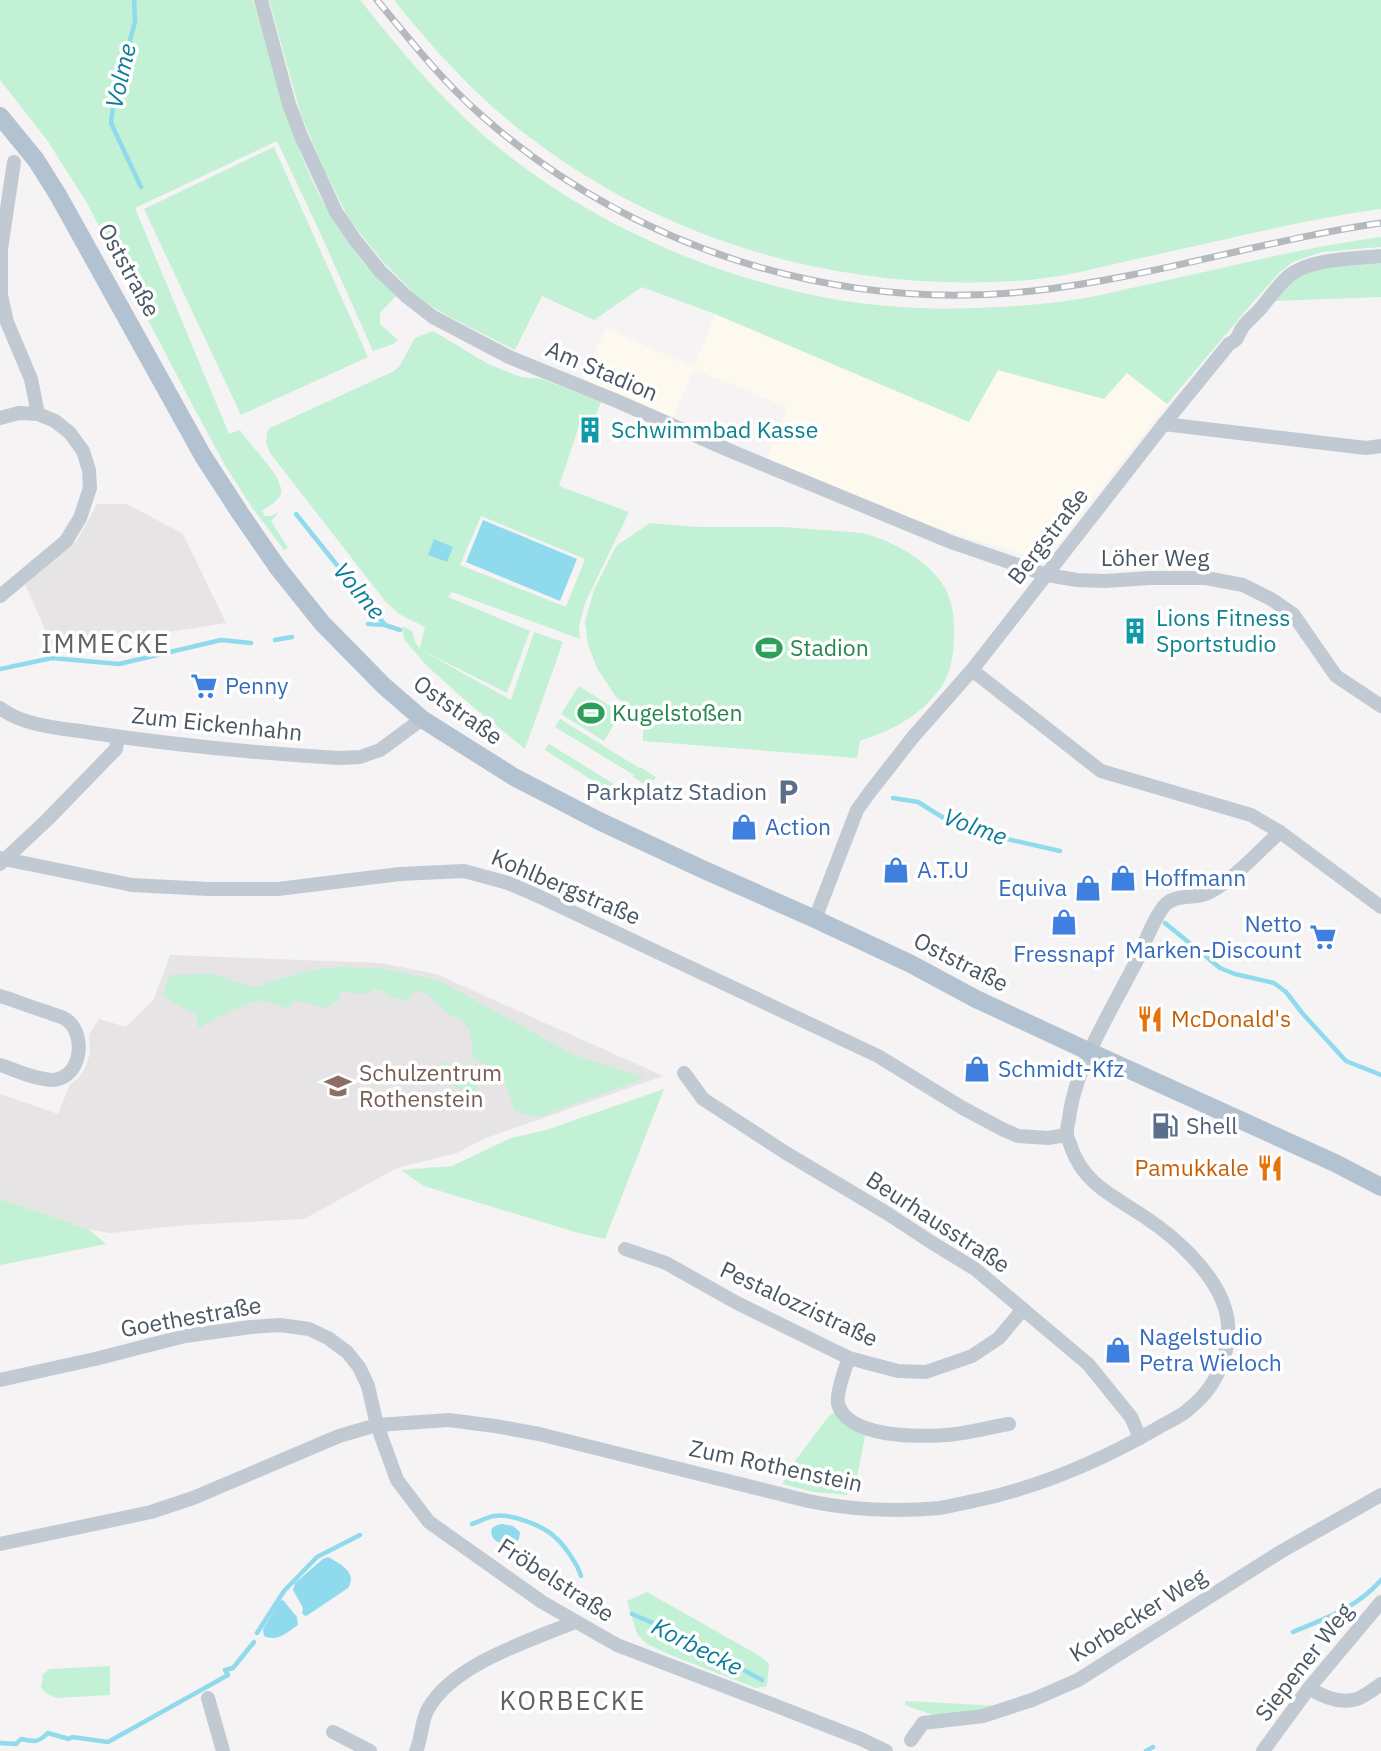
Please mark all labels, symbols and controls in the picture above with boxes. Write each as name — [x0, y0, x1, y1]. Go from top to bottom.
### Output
water label: Volme — [97, 40, 143, 111]
street label: Oststraße — [92, 217, 168, 322]
street label: Am Stadion — [542, 333, 663, 407]
place label: Schwimmbad Kasse — [611, 414, 818, 444]
building icon: Schwimmbad Kasse — [575, 415, 605, 445]
street label: Bergstraße — [1000, 481, 1094, 590]
street label: Löher Weg — [1101, 542, 1209, 572]
water label: Volme — [326, 555, 393, 626]
place label: Lions Fitness Sportstudio — [1156, 602, 1290, 658]
building icon: Lions Fitness Sportstudio — [1120, 616, 1150, 646]
district label: IMMECKE — [41, 626, 171, 660]
place label: Stadion — [790, 632, 869, 662]
sports icon: Stadion — [754, 633, 784, 663]
street label: Oststraße — [408, 667, 509, 751]
place label: Penny — [225, 670, 289, 700]
supermarket icon: Penny — [189, 671, 219, 701]
place label: Kugelstoßen — [612, 697, 742, 727]
sports icon: Kugelstoßen — [576, 698, 606, 728]
street label: Zum Eickenhahn — [130, 699, 304, 747]
place label: Parkplatz Stadion — [586, 776, 767, 806]
parking icon: Parkplatz Stadion — [773, 777, 803, 807]
water label: Volme — [939, 800, 1012, 852]
place label: Action — [765, 811, 831, 841]
shop icon: Action — [729, 812, 759, 842]
street label: Kohlbergstraße — [487, 841, 646, 931]
place label: A.T.U — [917, 854, 969, 884]
shop icon: A.T.U — [881, 855, 911, 885]
place label: Hoffmann — [1144, 862, 1246, 892]
shop icon: Hoffmann — [1108, 863, 1138, 893]
place label: Equiva — [998, 872, 1067, 902]
shop icon: Equiva — [1073, 873, 1103, 903]
shop icon: Fressnapf — [1049, 907, 1079, 937]
place label: Netto Marken-Discount — [1125, 908, 1302, 964]
supermarket icon: Netto Marken-Discount — [1308, 922, 1338, 952]
street label: Oststraße — [909, 924, 1014, 998]
place label: Fressnapf — [1013, 938, 1115, 968]
place label: McDonald's — [1171, 1003, 1291, 1033]
restaurant icon: McDonald's — [1135, 1004, 1165, 1034]
place label: Schmidt-Kfz — [998, 1053, 1124, 1083]
shop icon: Schmidt-Kfz — [962, 1054, 992, 1084]
place label: Schulzentrum Rothenstein — [359, 1057, 502, 1113]
school or university icon: Schulzentrum Rothenstein — [323, 1071, 353, 1101]
place label: Shell — [1186, 1110, 1237, 1140]
fuel station icon: Shell — [1150, 1111, 1180, 1141]
place label: Pamukkale — [1135, 1152, 1249, 1182]
restaurant icon: Pamukkale — [1255, 1153, 1285, 1183]
street label: Beurhausstraße — [861, 1163, 1016, 1279]
street label: Pestalozzistraße — [716, 1253, 883, 1353]
street label: Goethestraße — [118, 1289, 264, 1343]
place label: Nagelstudio Petra Wieloch — [1139, 1321, 1282, 1377]
shop icon: Nagelstudio Petra Wieloch — [1103, 1335, 1133, 1365]
street label: Zum Rothenstein — [687, 1432, 866, 1498]
street label: Fröbelstraße — [493, 1530, 620, 1628]
street label: Korbecker Weg — [1063, 1560, 1212, 1668]
street label: Siepener Weg — [1248, 1596, 1359, 1727]
water label: Korbecke — [647, 1610, 748, 1683]
district label: KORBECKE — [500, 1683, 646, 1717]

